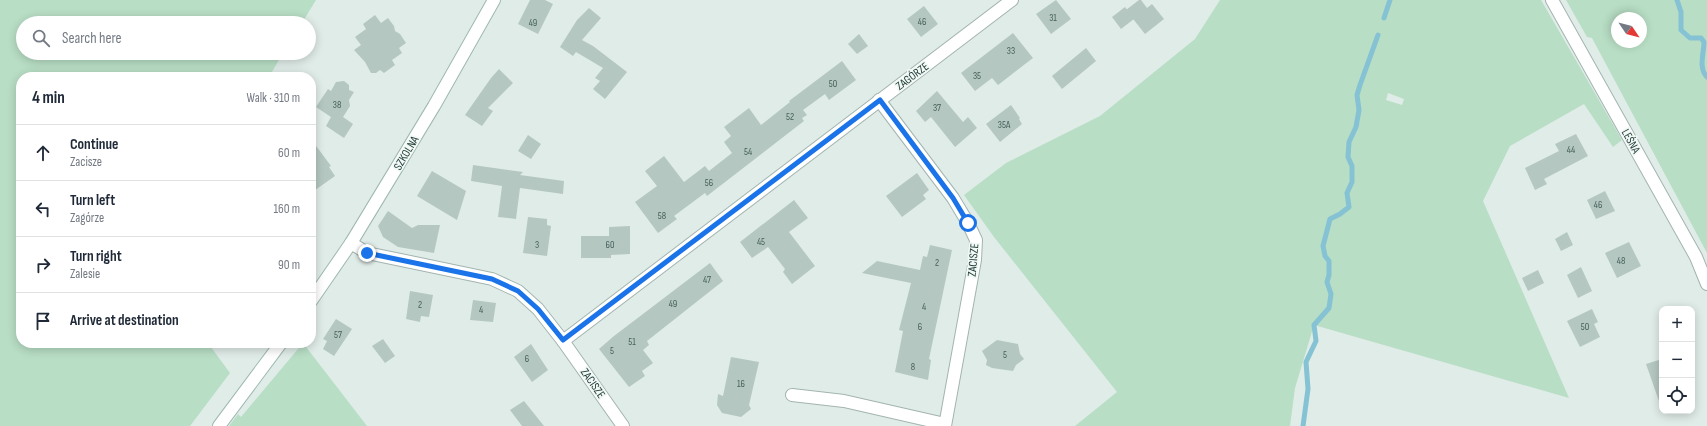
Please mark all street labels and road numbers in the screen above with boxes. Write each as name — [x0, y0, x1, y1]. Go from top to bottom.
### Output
street label: ZAGÓRZE — [893, 59, 932, 94]
street label: LEŚNA — [1618, 126, 1644, 157]
street label: SZKOLNA — [390, 133, 423, 173]
street label: ZACISZE — [965, 243, 982, 277]
street label: ZACISZE — [577, 365, 608, 401]

